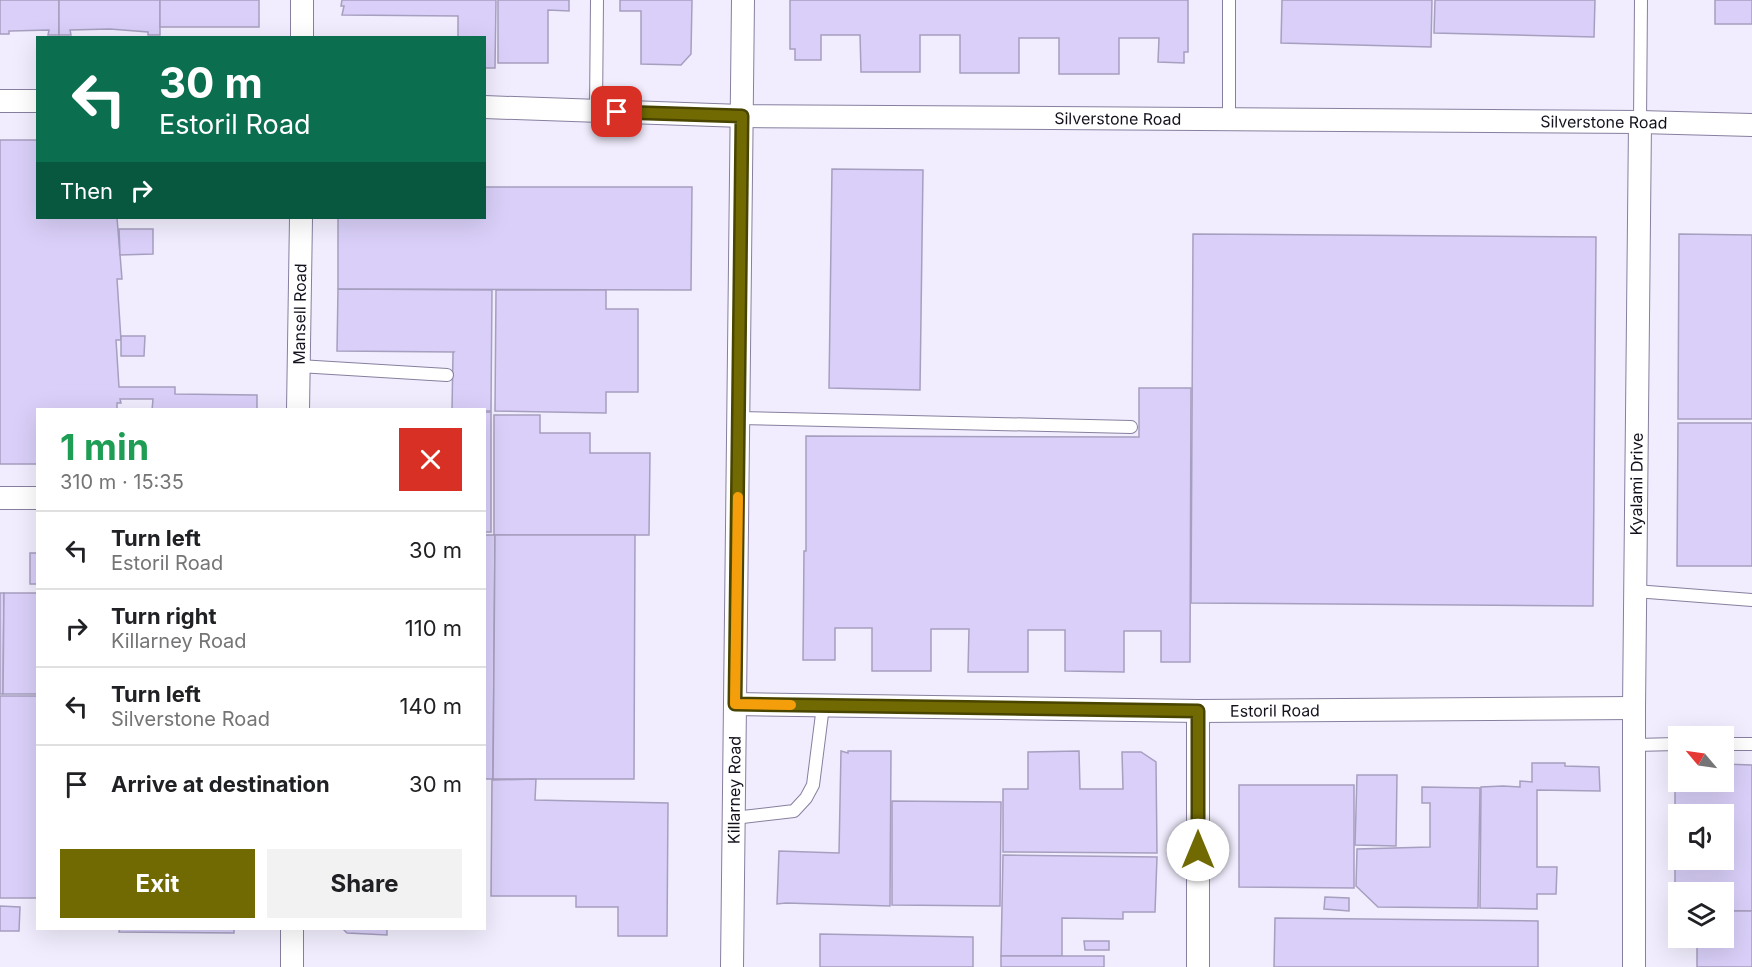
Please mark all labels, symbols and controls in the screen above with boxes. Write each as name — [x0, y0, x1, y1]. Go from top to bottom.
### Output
text: 30 m — [159, 57, 263, 108]
icon: left — [60, 60, 138, 138]
pin — [591, 86, 642, 137]
icon: arrive — [600, 95, 633, 128]
text: Estoril Road — [159, 108, 311, 141]
street label: Silverstone Road — [1054, 108, 1181, 129]
street label: Silverstone Road — [1540, 111, 1668, 133]
icon: right — [125, 174, 158, 207]
text: Then — [60, 178, 113, 204]
street label: Mansell Road — [289, 263, 310, 365]
text: 1 min — [60, 425, 149, 469]
button: close — [399, 428, 462, 491]
street label: Kyalami Drive — [1626, 432, 1647, 536]
text: 310 m · 15:35 — [60, 470, 184, 494]
text: Turn left — [111, 525, 201, 551]
icon: left — [60, 534, 93, 567]
text: 30 m — [409, 537, 462, 563]
text: Estoril Road — [111, 551, 223, 575]
text: Turn right — [111, 603, 217, 629]
icon: right — [60, 612, 93, 645]
text: 110 m — [405, 615, 462, 641]
text: Killarney Road — [111, 629, 247, 653]
text: Turn left — [111, 681, 201, 707]
icon: left — [60, 690, 93, 723]
text: 140 m — [400, 693, 462, 719]
street label: Estoril Road — [1230, 700, 1320, 721]
text: Silverstone Road — [111, 707, 270, 731]
north arrow — [1668, 726, 1734, 792]
map controls — [1668, 726, 1734, 948]
street label: Killarney Road — [723, 736, 745, 844]
icon: arrive — [60, 768, 93, 801]
text: Arrive at destination — [111, 771, 330, 797]
text: 30 m — [409, 771, 462, 797]
button: sound — [1668, 804, 1734, 870]
position arrow — [1166, 818, 1230, 882]
button: Exit — [60, 849, 255, 918]
button: Share — [267, 849, 462, 918]
button: layers — [1668, 882, 1734, 948]

